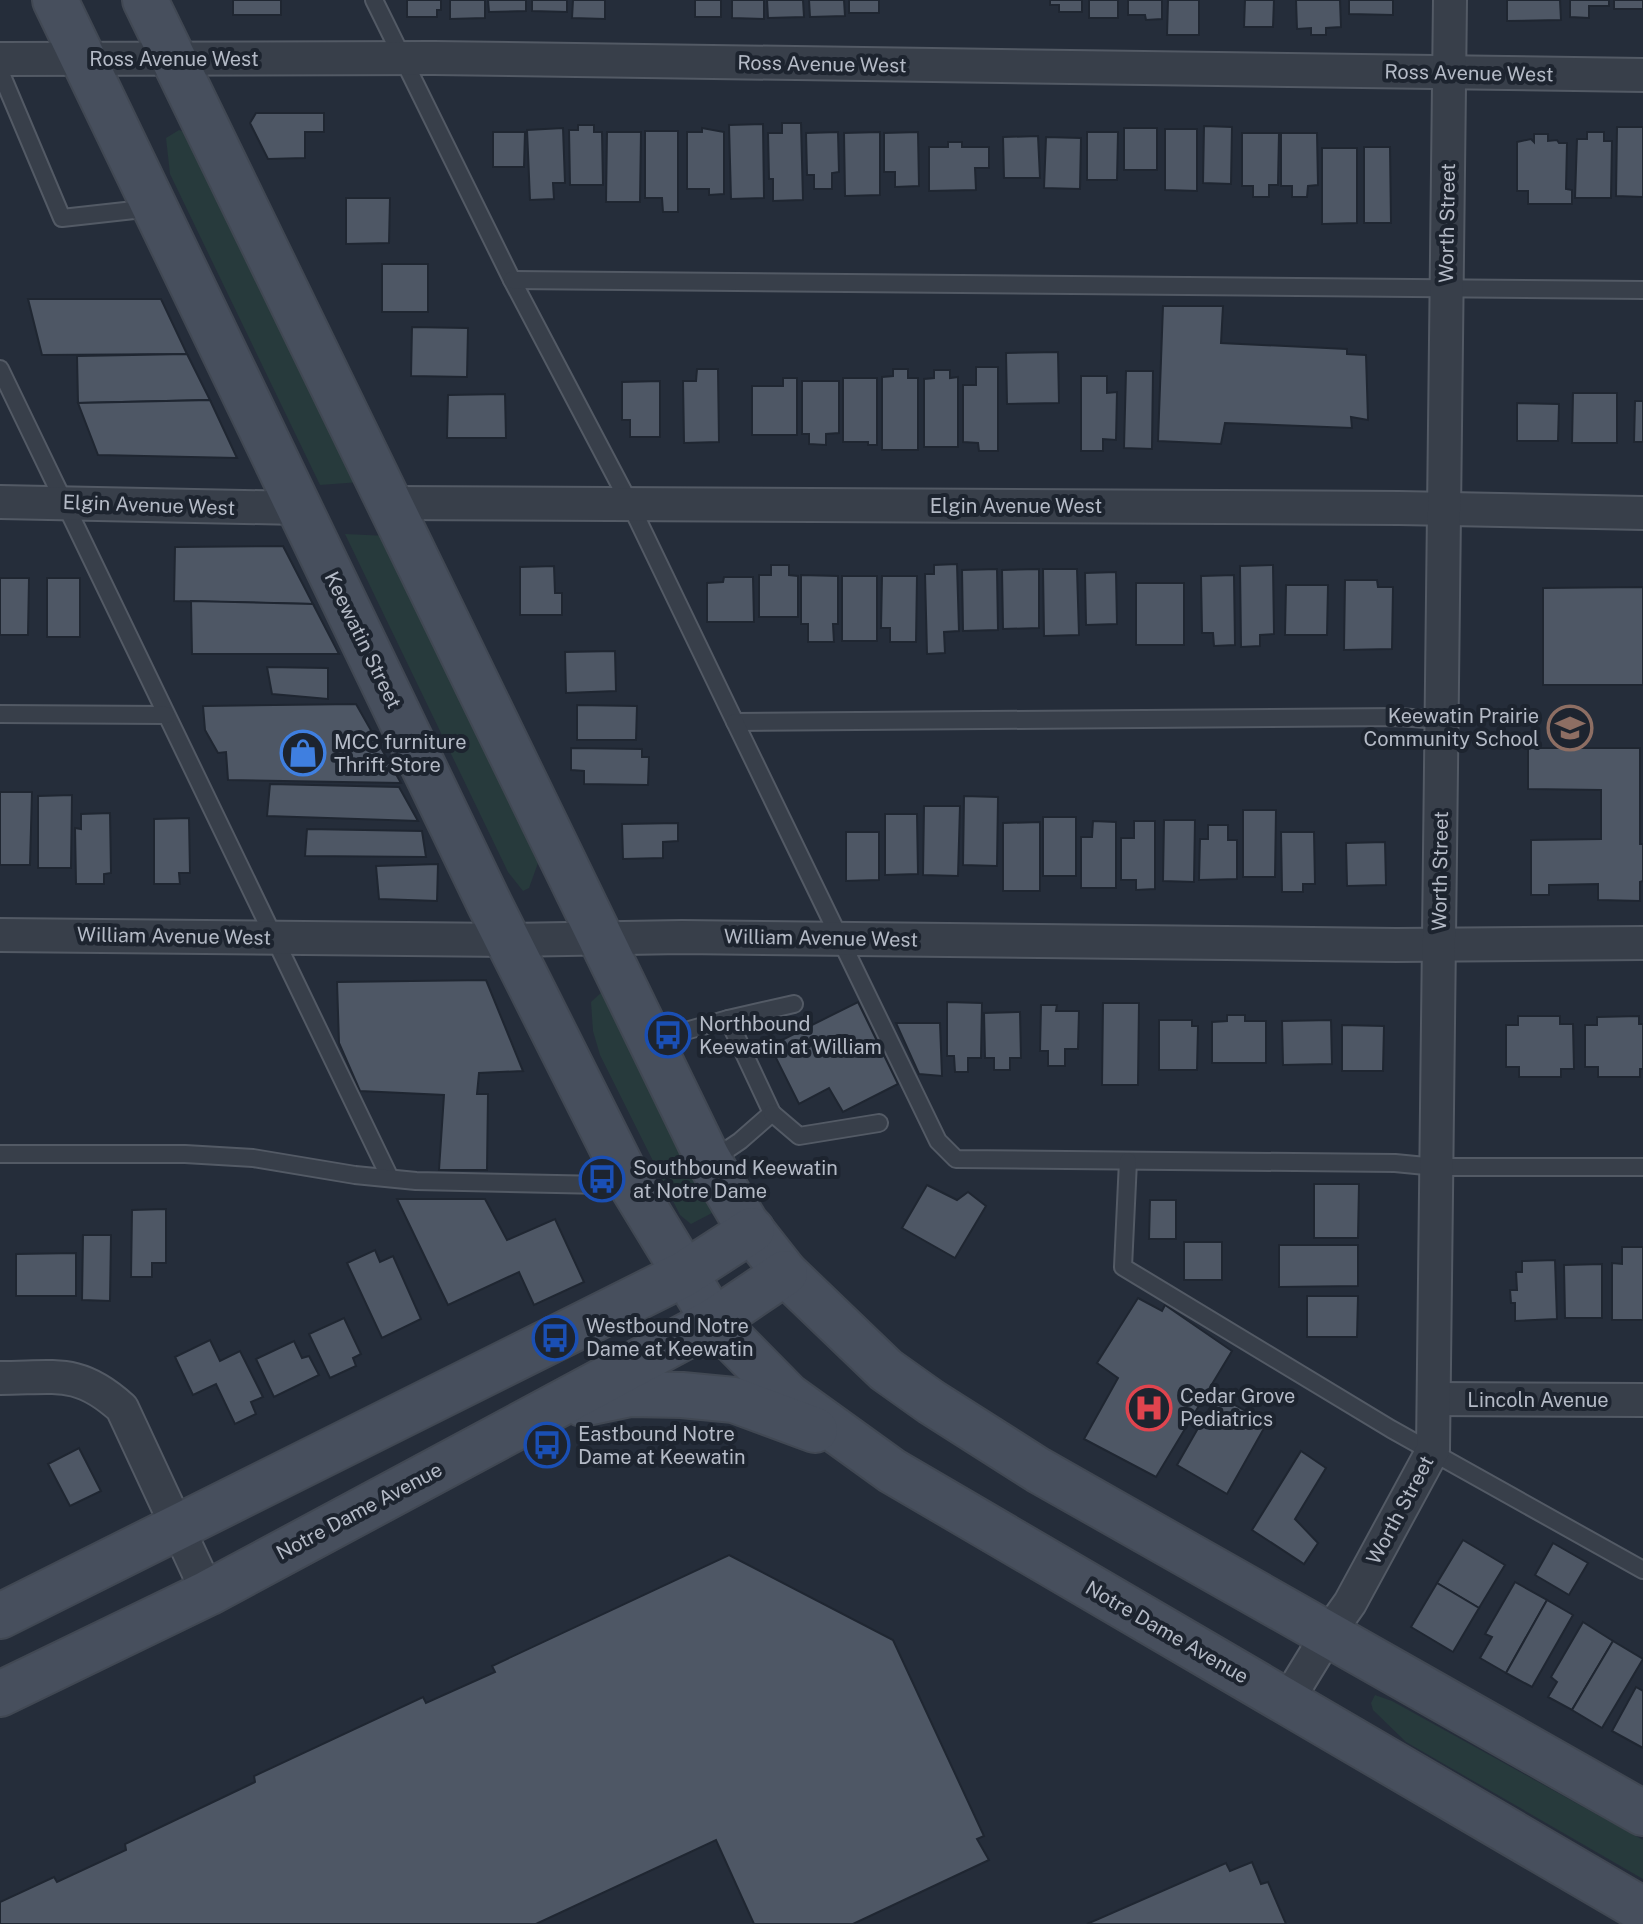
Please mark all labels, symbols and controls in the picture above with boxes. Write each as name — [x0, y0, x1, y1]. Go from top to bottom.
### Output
street label: Ross Avenue West — [89, 47, 259, 71]
street label: Ross Avenue West — [737, 51, 907, 77]
street label: Ross Avenue West — [1384, 60, 1554, 86]
street label: Worth Street — [1434, 163, 1460, 283]
street label: Elgin Avenue West — [62, 490, 236, 520]
street label: Elgin Avenue West — [930, 494, 1102, 518]
street label: Keewatin Street — [319, 568, 407, 712]
place label: Keewatin Prairie Community School — [1364, 704, 1539, 751]
school or university icon: Keewatin Prairie Community School — [1546, 704, 1594, 752]
shop icon: MCC furniture Thrift Store — [279, 729, 327, 777]
place label: MCC furniture Thrift Store — [334, 730, 467, 777]
street label: Worth Street — [1427, 811, 1453, 931]
street label: William Avenue West — [77, 922, 271, 950]
street label: William Avenue West — [724, 924, 918, 952]
bus stop icon: Northbound Keewatin at William — [644, 1011, 692, 1059]
place label: Northbound Keewatin at William — [699, 1012, 882, 1059]
bus stop icon: Southbound Keewatin at Notre Dame — [578, 1155, 626, 1203]
place label: Southbound Keewatin at Notre Dame — [633, 1156, 838, 1203]
bus stop icon: Westbound Notre Dame at Keewatin — [531, 1314, 579, 1362]
place label: Westbound Notre Dame at Keewatin — [586, 1314, 754, 1361]
hospital icon: Cedar Grove Pediatrics — [1125, 1384, 1173, 1432]
place label: Cedar Grove Pediatrics — [1180, 1384, 1295, 1431]
street label: Lincoln Avenue — [1467, 1388, 1609, 1412]
bus stop icon: Eastbound Notre Dame at Keewatin — [523, 1421, 571, 1469]
place label: Eastbound Notre Dame at Keewatin — [578, 1422, 746, 1469]
street label: Worth Street — [1361, 1452, 1439, 1568]
street label: Notre Dame Avenue — [272, 1457, 446, 1565]
street label: Notre Dame Avenue — [1081, 1576, 1253, 1688]

